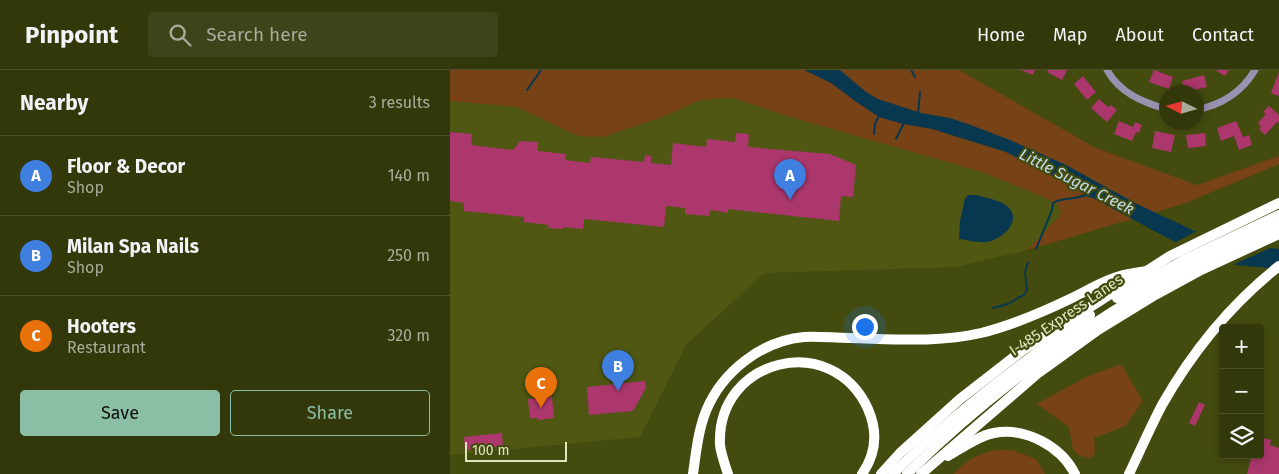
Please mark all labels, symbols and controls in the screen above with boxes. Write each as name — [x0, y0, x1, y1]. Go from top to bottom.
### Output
search box — [148, 12, 498, 57]
text: Pinpoint — [25, 21, 118, 49]
icon: search — [166, 21, 194, 49]
text: Search here — [206, 23, 308, 46]
text: Home — [977, 24, 1025, 46]
text: Map — [1053, 24, 1087, 46]
text: About — [1115, 24, 1164, 46]
text: Contact — [1192, 24, 1254, 46]
north arrow — [1159, 85, 1204, 130]
text: Nearby — [20, 90, 88, 116]
text: 3 results — [369, 93, 430, 112]
water label: Little Sugar Creek — [1016, 144, 1138, 219]
text: Floor & Decor — [67, 155, 185, 178]
pin: A — [774, 159, 806, 200]
text: A — [31, 166, 41, 185]
text: 140 m — [388, 166, 430, 185]
text: Shop — [67, 178, 104, 197]
text: Milan Spa Nails — [67, 235, 199, 258]
text: B — [31, 246, 41, 265]
text: 250 m — [387, 246, 430, 265]
text: Shop — [67, 258, 104, 277]
street label: I-485 Express Lanes — [1006, 270, 1126, 360]
your location — [852, 314, 878, 340]
text: Hooters — [67, 315, 136, 338]
map controls — [1219, 324, 1264, 459]
button: + — [1219, 324, 1264, 369]
text: C — [31, 326, 41, 345]
text: 320 m — [387, 326, 430, 345]
text: Restaurant — [67, 338, 146, 357]
pin: B — [602, 350, 634, 391]
pin: C — [525, 367, 557, 408]
button: − — [1219, 369, 1264, 414]
button: Save — [20, 390, 220, 436]
button: Share — [230, 390, 430, 436]
button: layers — [1219, 414, 1264, 459]
scale bar — [465, 439, 568, 462]
text: 100 m — [472, 442, 509, 459]

